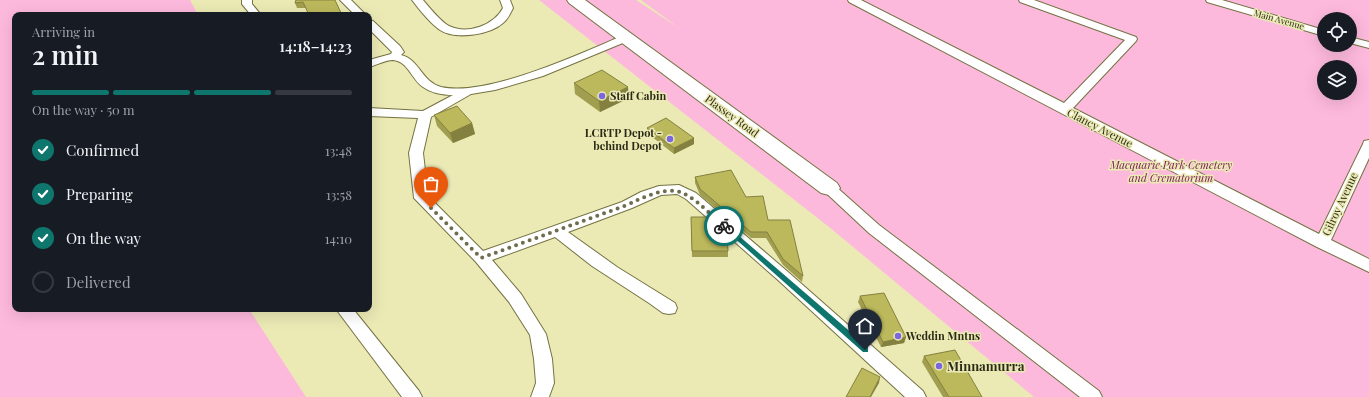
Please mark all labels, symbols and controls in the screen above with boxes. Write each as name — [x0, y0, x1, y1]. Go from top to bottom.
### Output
street label: Main Avenue — [1253, 6, 1306, 32]
map controls — [1317, 12, 1357, 100]
button: locate — [1317, 12, 1357, 52]
text: Arriving in — [32, 23, 95, 40]
text: 14:18–14:23 — [279, 36, 352, 56]
text: 2 min — [32, 37, 98, 72]
button: layers — [1317, 60, 1357, 100]
place label: Staff Cabin — [610, 88, 666, 103]
marker: Staff Cabin — [597, 91, 607, 101]
street label: Plassey Road — [702, 91, 763, 141]
text: On the way · 50 m — [32, 101, 135, 118]
street label: Clancy Avenue — [1065, 105, 1136, 151]
place label: LCRTP Depot - behind Depot — [585, 125, 662, 153]
marker: LCRTP Depot - behind Depot — [665, 134, 675, 144]
icon: check — [32, 139, 54, 161]
text: Confirmed — [66, 140, 139, 160]
text: 13:48 — [325, 142, 352, 159]
park label: Macquarie Park Cemetery and Crematorium — [1109, 157, 1233, 185]
pin — [414, 167, 448, 208]
street label: Gilroy Avenue — [1318, 169, 1361, 238]
icon: bag — [420, 173, 442, 195]
icon: check — [32, 183, 54, 205]
text: Preparing — [66, 184, 133, 204]
text: 13:58 — [326, 186, 352, 203]
courier — [704, 206, 744, 246]
icon: bike — [713, 215, 735, 237]
icon: check — [32, 227, 54, 249]
text: On the way — [66, 228, 141, 248]
text: 14:10 — [325, 230, 352, 247]
text: Delivered — [66, 272, 131, 292]
pin — [848, 309, 882, 350]
icon: home — [854, 315, 876, 337]
place label: Weddin Mntns — [905, 328, 980, 343]
marker: Weddin Mntns — [893, 331, 903, 341]
place label: Minnamurra — [947, 357, 1025, 374]
marker: Minnamurra — [934, 361, 944, 371]

